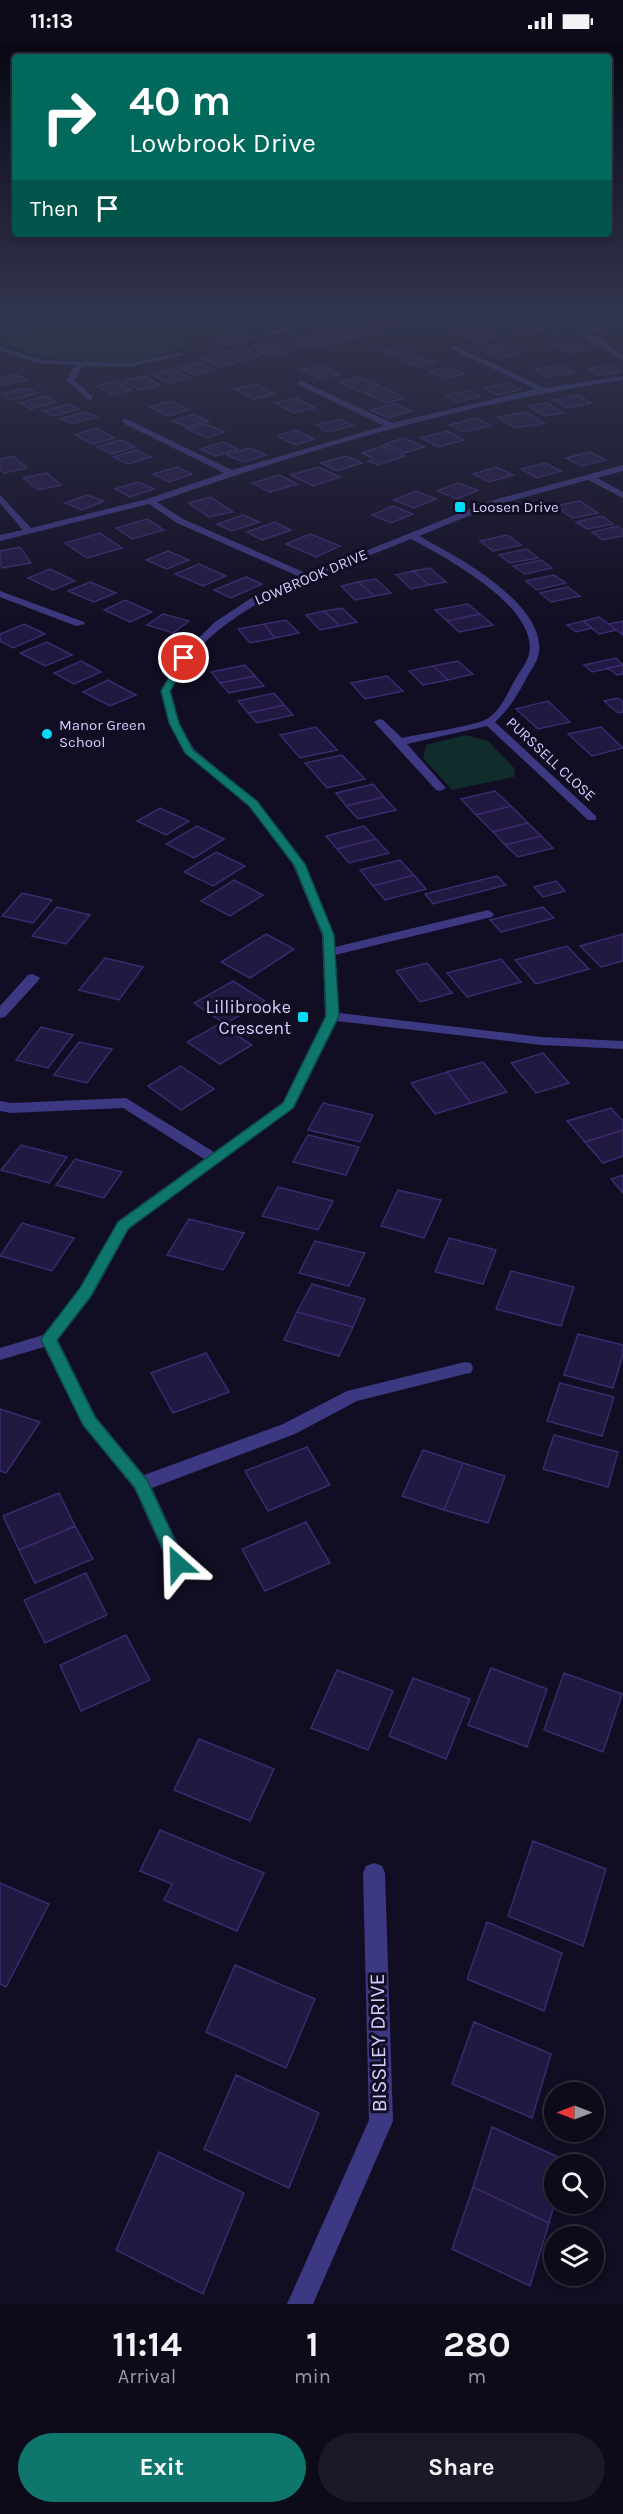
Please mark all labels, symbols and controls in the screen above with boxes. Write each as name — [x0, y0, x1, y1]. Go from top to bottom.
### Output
text: 11:13 — [30, 8, 73, 34]
text: 40 m — [129, 76, 231, 126]
icon: right — [30, 78, 108, 156]
text: Lowbrook Drive — [129, 127, 316, 159]
icon: arrive — [91, 192, 124, 225]
text: Then — [30, 196, 79, 222]
place label: Loosen Drive — [472, 498, 559, 516]
marker: Loosen Drive — [453, 500, 467, 514]
street label: LOWBROOK DRIVE — [252, 545, 370, 609]
pin — [158, 632, 209, 683]
icon: arrive — [167, 641, 200, 674]
street label: PURSSELL CLOSE — [503, 713, 599, 805]
place label: Manor Green School — [59, 716, 146, 751]
marker: Manor Green School — [40, 727, 54, 741]
place label: Lillibrooke Crescent — [206, 996, 291, 1039]
marker: Lillibrooke Crescent — [296, 1010, 310, 1024]
position arrow — [146, 1532, 210, 1596]
street label: BISSLEY DRIVE — [365, 1973, 391, 2113]
north arrow — [544, 2082, 604, 2142]
map controls — [544, 2082, 604, 2286]
button: search — [544, 2154, 604, 2214]
button: layers — [544, 2226, 604, 2286]
text: 11:14 — [112, 2323, 182, 2365]
text: 1 — [306, 2323, 319, 2365]
text: 280 — [443, 2323, 511, 2365]
text: Arrival — [118, 2365, 176, 2388]
text: min — [294, 2365, 331, 2388]
text: m — [467, 2365, 486, 2388]
button: Exit — [18, 2433, 306, 2502]
button: Share — [318, 2433, 605, 2502]

